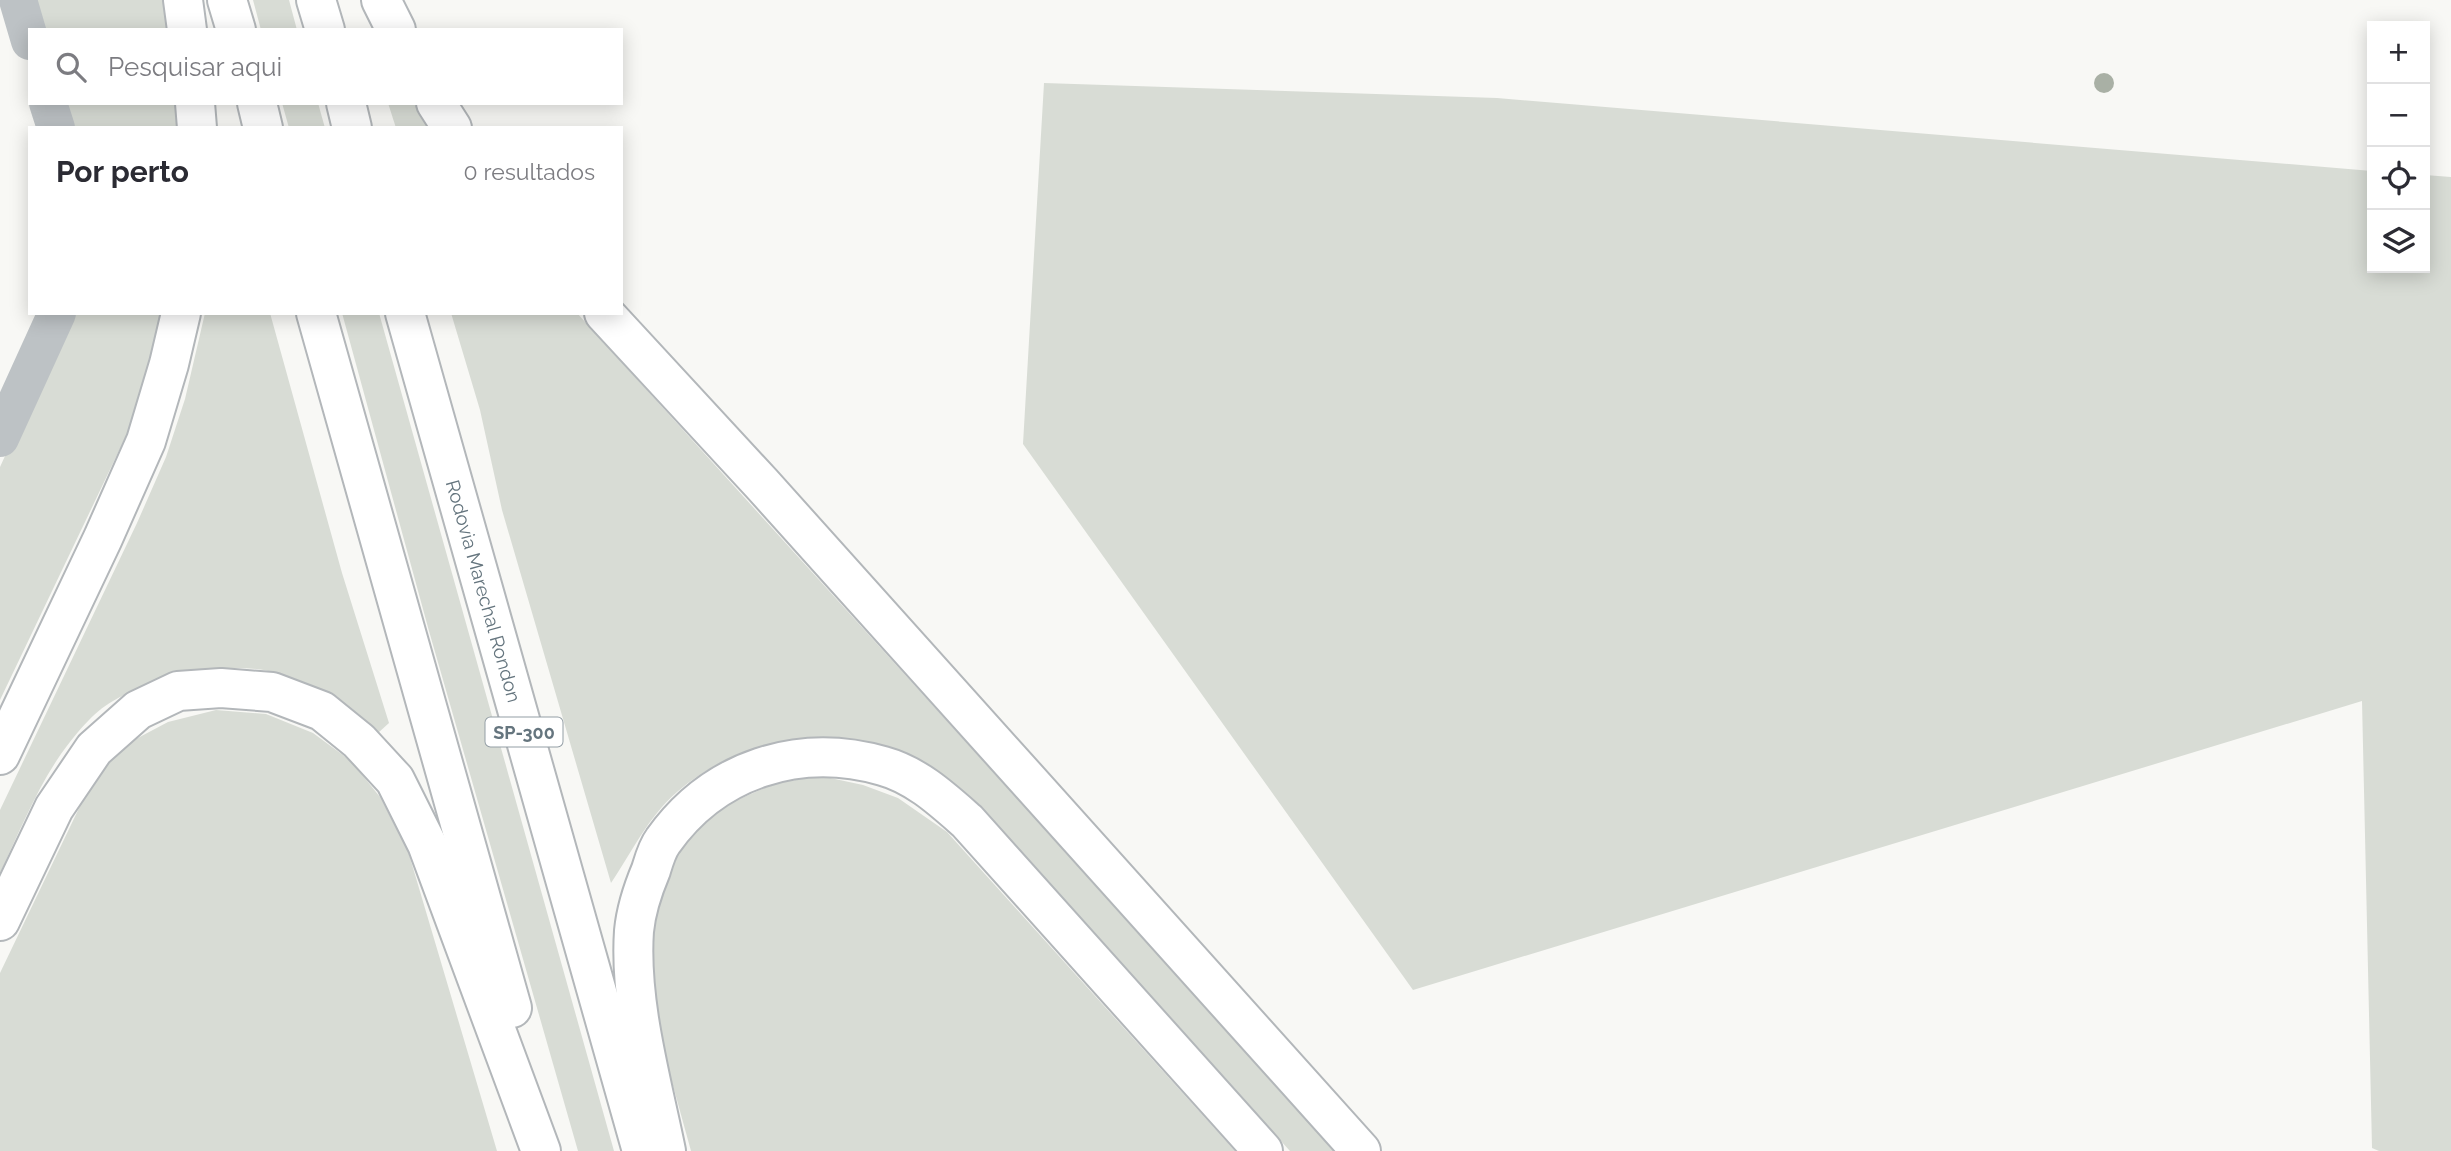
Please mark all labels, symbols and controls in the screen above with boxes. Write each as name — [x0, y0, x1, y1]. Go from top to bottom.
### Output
map controls — [2367, 21, 2430, 273]
button: + — [2367, 21, 2430, 84]
search box — [28, 28, 623, 105]
icon: search — [52, 48, 90, 86]
text: Pesquisar aqui — [108, 52, 282, 82]
button: − — [2367, 84, 2430, 147]
button: locate — [2367, 147, 2430, 210]
text: Por perto — [56, 154, 189, 189]
text: 0 resultados — [463, 158, 595, 185]
button: layers — [2367, 210, 2430, 273]
street label: Rodovia Marechal Rondon — [442, 477, 526, 705]
road number: SP-300 — [486, 718, 562, 746]

